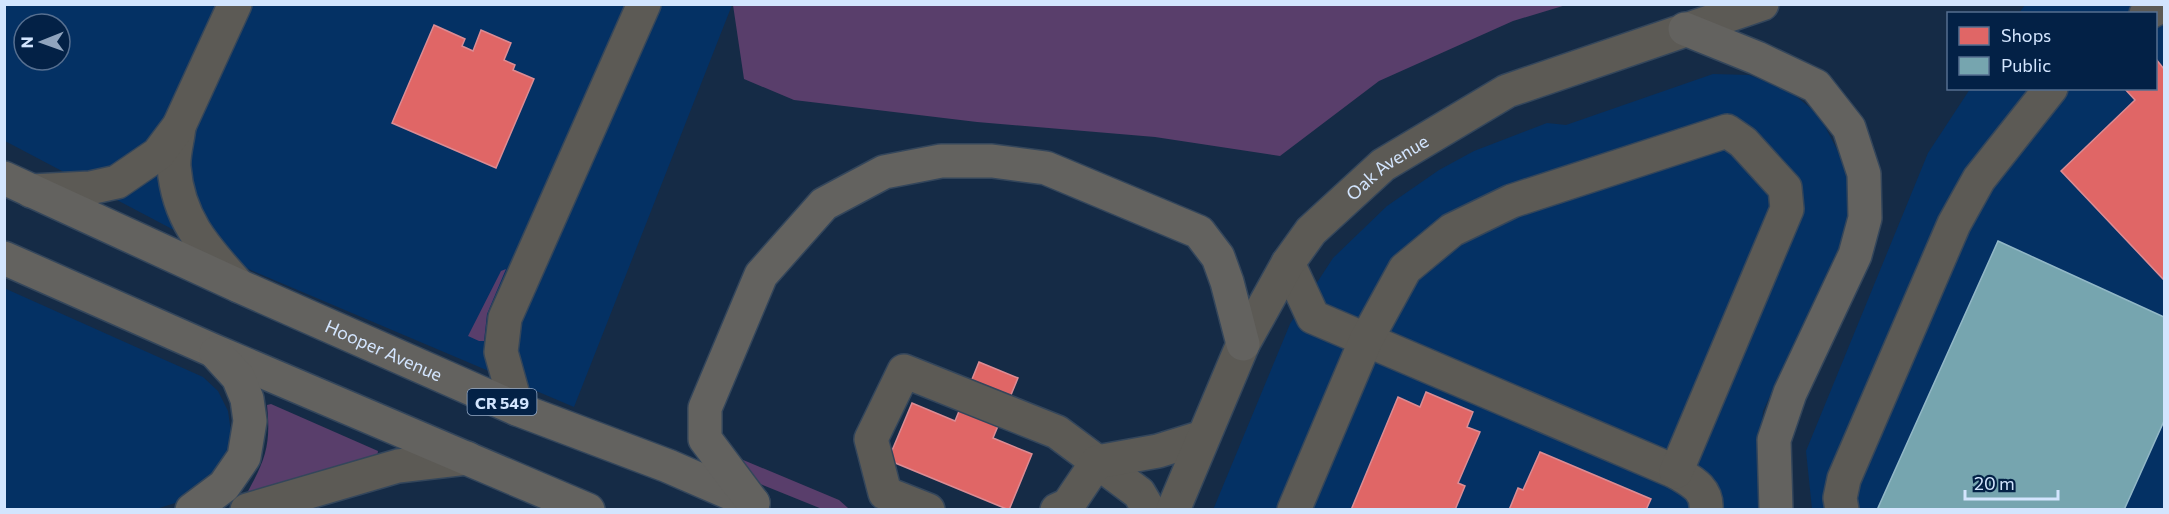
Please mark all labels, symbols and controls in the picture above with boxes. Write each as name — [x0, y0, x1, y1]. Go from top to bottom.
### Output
north arrow — [12, 12, 72, 72]
legend — [1947, 12, 2157, 90]
text: Shops — [2001, 24, 2051, 46]
text: N — [17, 36, 36, 48]
text: Public — [2001, 54, 2051, 76]
street label: Oak Avenue — [1341, 130, 1432, 205]
street label: Hooper Avenue — [322, 315, 446, 386]
road number: CR 549 — [468, 389, 536, 415]
scale bar — [1965, 463, 2058, 501]
text: 20 m — [1974, 472, 2015, 494]

